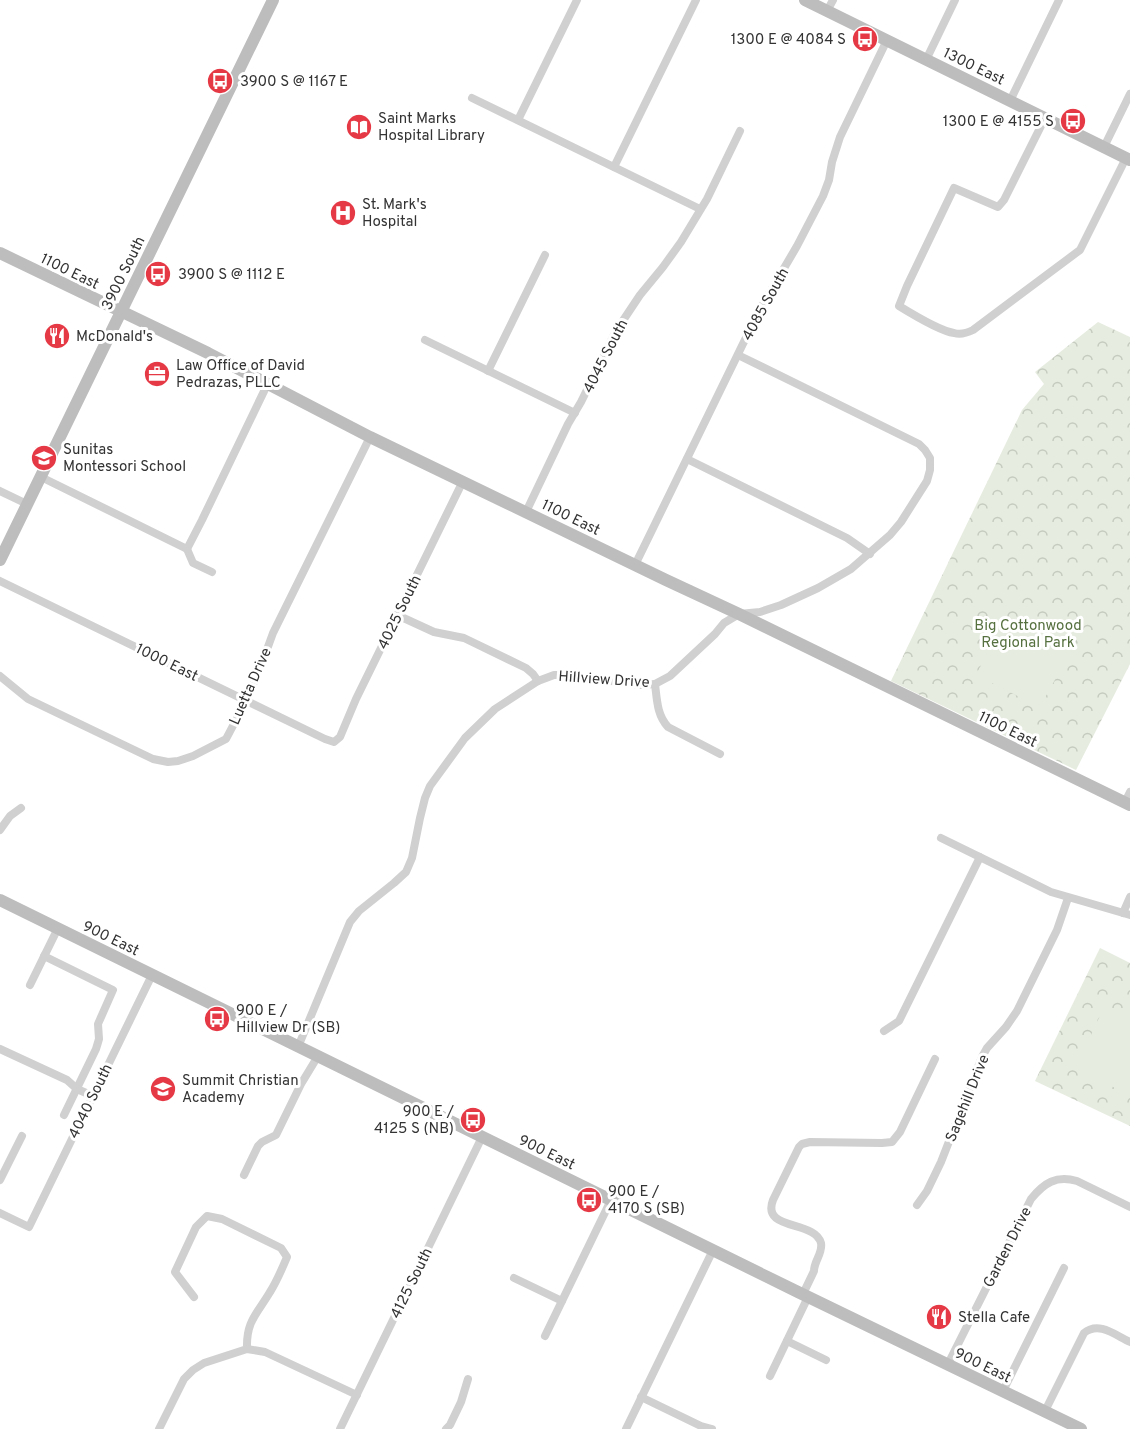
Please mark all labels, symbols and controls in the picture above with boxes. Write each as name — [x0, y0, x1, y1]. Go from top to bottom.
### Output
bus stop icon: 1300 E @ 4084 S — [850, 24, 880, 54]
place label: 1300 E @ 4084 S — [731, 31, 846, 50]
street label: 1300 East — [939, 44, 1007, 90]
bus stop icon: 3900 S @ 1167 E — [205, 66, 235, 96]
place label: 3900 S @ 1167 E — [240, 73, 348, 92]
bus stop icon: 1300 E @ 4155 S — [1058, 106, 1088, 136]
place label: Saint Marks Hospital Library — [378, 110, 485, 146]
library icon: Saint Marks Hospital Library — [344, 112, 374, 142]
place label: 1300 E @ 4155 S — [943, 113, 1054, 132]
place label: St. Mark's Hospital — [362, 196, 427, 232]
hospital icon: St. Mark's Hospital — [328, 198, 358, 228]
street label: 3900 South — [98, 234, 150, 314]
street label: 1100 East — [37, 250, 102, 295]
bus stop icon: 3900 S @ 1112 E — [143, 259, 173, 289]
street label: 4085 South — [739, 265, 794, 344]
place label: 3900 S @ 1112 E — [178, 266, 285, 285]
street label: 4045 South — [580, 317, 633, 397]
restaurant icon: McDonald's — [42, 321, 72, 351]
place label: McDonald's — [76, 328, 153, 347]
place label: Law Office of David Pedrazas, PLLC — [176, 357, 305, 393]
office icon: Law Office of David Pedrazas, PLLC — [142, 359, 172, 389]
place label: Sunitas Montessori School — [63, 441, 186, 477]
school or university icon: Sunitas Montessori School — [29, 443, 59, 473]
street label: 1100 East — [538, 496, 603, 541]
street label: 4025 South — [374, 572, 426, 653]
park label: Big Cottonwood Regional Park — [974, 617, 1082, 653]
street label: 1000 East — [132, 640, 201, 687]
street label: Luetta Drive — [226, 645, 277, 728]
street label: Hillview Drive — [558, 668, 650, 693]
street label: 1100 East — [975, 708, 1040, 753]
street label: 900 East — [79, 917, 142, 961]
place label: 900 E / Hillview Dr (SB) — [236, 1002, 340, 1038]
bus stop icon: 900 E / Hillview Dr (SB) — [202, 1004, 232, 1034]
street label: Sagehill Drive — [942, 1052, 995, 1145]
street label: 4040 South — [65, 1061, 118, 1142]
place label: Summit Christian Academy — [182, 1072, 299, 1108]
school or university icon: Summit Christian Academy — [148, 1074, 178, 1104]
place label: 900 E / 4125 S (NB) — [374, 1103, 455, 1139]
bus stop icon: 900 E / 4125 S (NB) — [458, 1105, 488, 1135]
street label: 900 East — [515, 1131, 578, 1175]
place label: 900 E / 4170 S (SB) — [608, 1183, 685, 1219]
bus stop icon: 900 E / 4170 S (SB) — [574, 1185, 604, 1215]
street label: Garden Drive — [980, 1204, 1037, 1291]
street label: 4125 South — [387, 1245, 438, 1322]
restaurant icon: Stella Cafe — [924, 1302, 954, 1332]
place label: Stella Cafe — [958, 1309, 1030, 1328]
street label: 900 East — [951, 1344, 1014, 1388]

